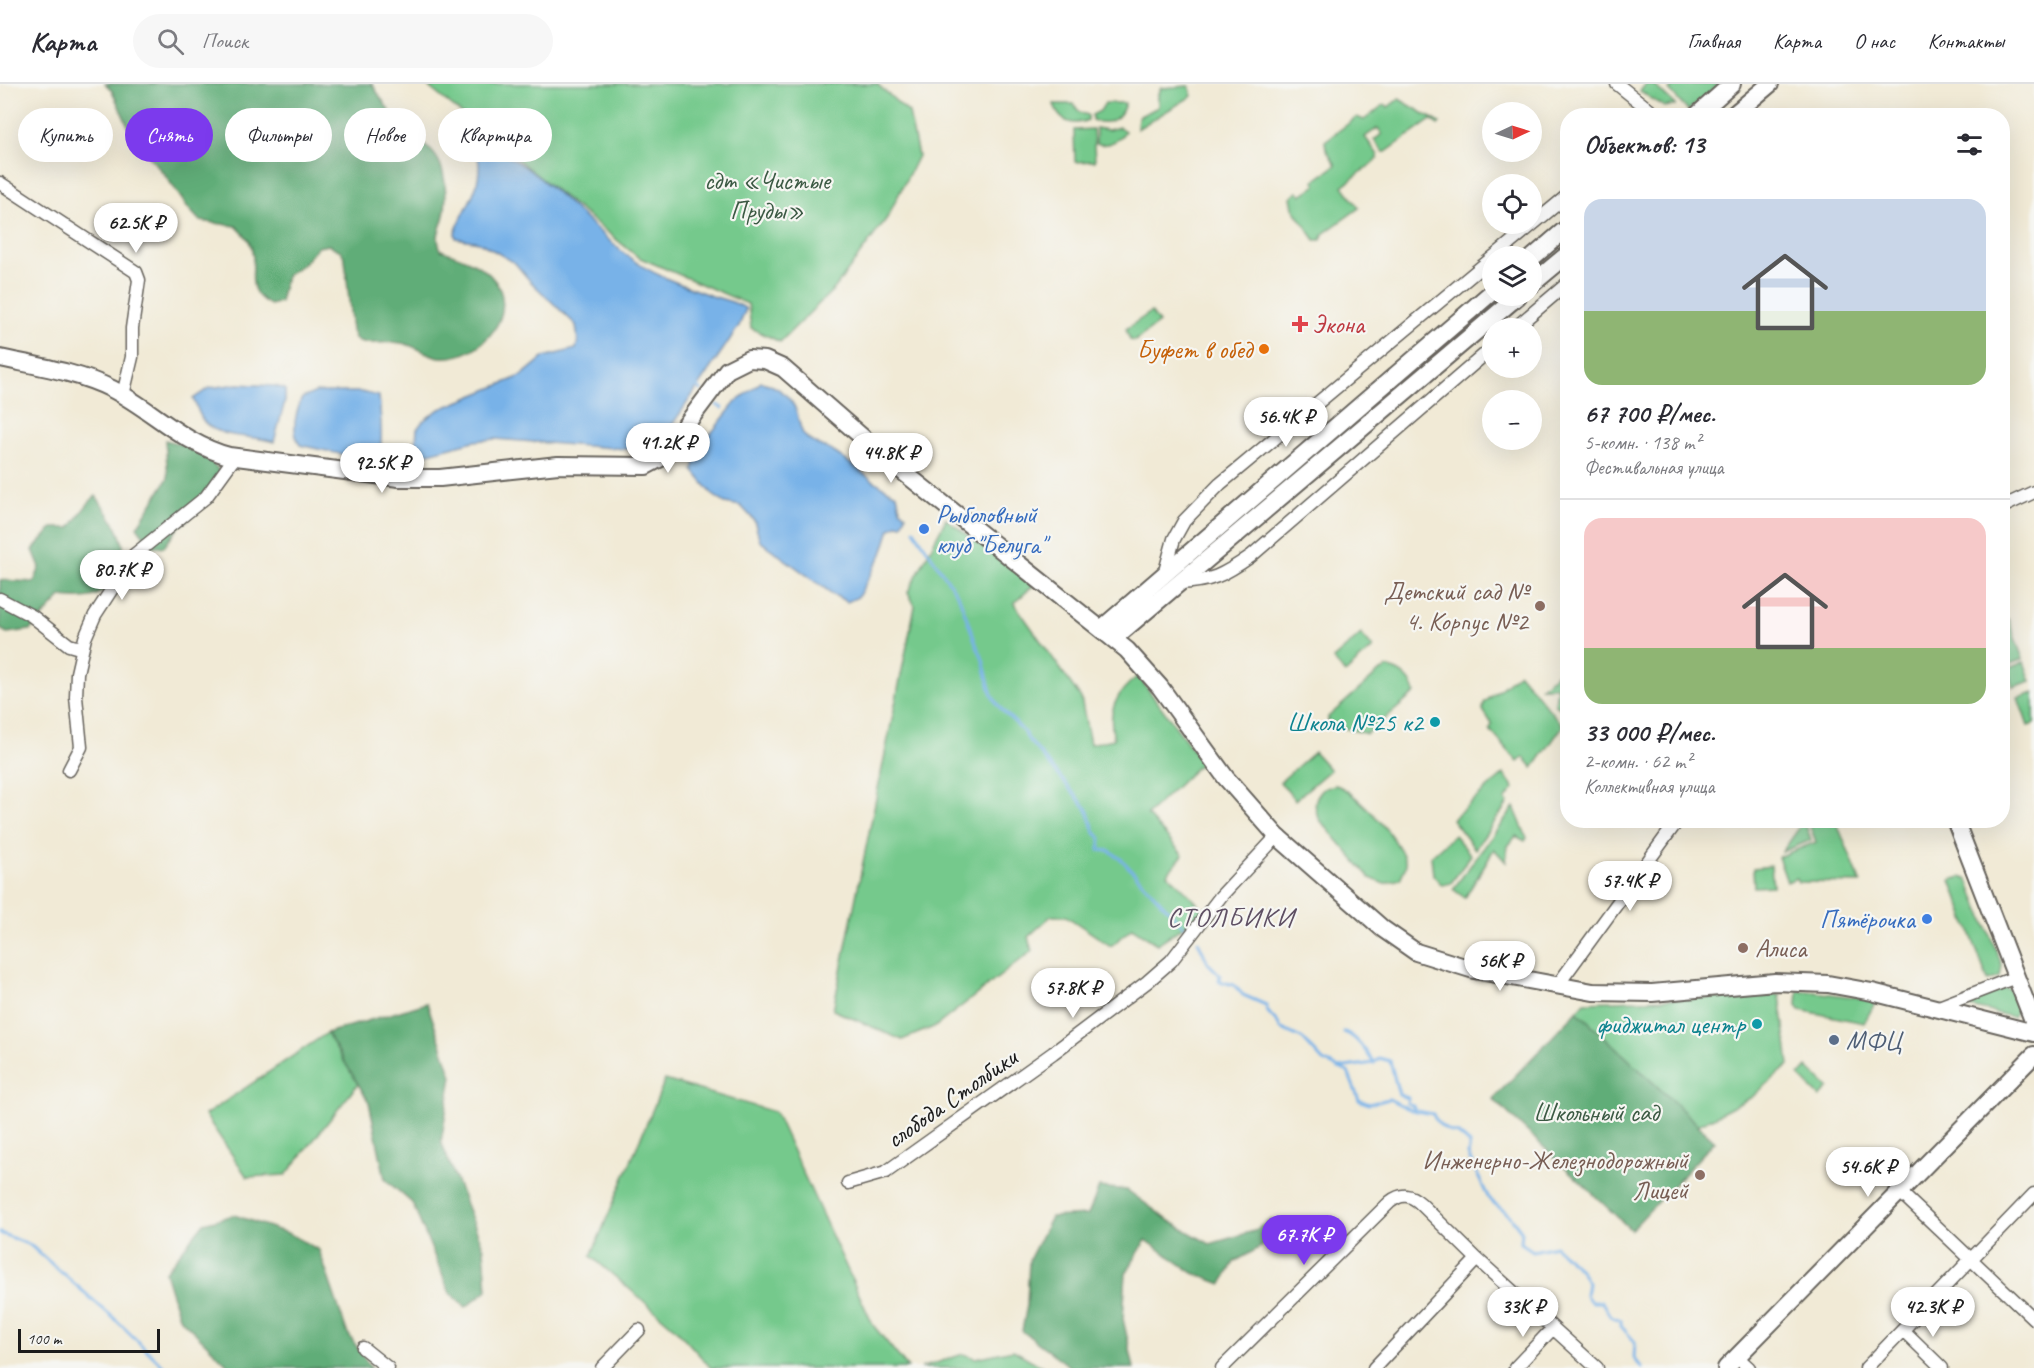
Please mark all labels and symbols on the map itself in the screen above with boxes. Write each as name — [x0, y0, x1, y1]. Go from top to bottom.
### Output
north arrow — [1482, 102, 1542, 162]
park label: сдт «Чистые Пруды» — [704, 164, 832, 227]
pin: 62.5K ₽ — [81, 203, 191, 254]
place label: Экона — [1312, 308, 1366, 341]
marker: Экона — [1293, 317, 1307, 331]
place label: Буфет в обед — [1137, 333, 1255, 366]
marker: Буфет в обед — [1257, 342, 1271, 356]
pin: 56.4K ₽ — [1231, 397, 1341, 448]
pin: 41.2K ₽ — [613, 423, 723, 474]
pin: 44.8K ₽ — [836, 433, 946, 484]
pin: 92.5K ₽ — [327, 443, 437, 494]
place label: Рыболовный клуб "Белуга" — [936, 498, 1051, 561]
marker: Рыболовный клуб "Белуга" — [917, 522, 931, 536]
pin: 80.7K ₽ — [67, 550, 177, 601]
place label: Детский сад № 4. Корпус №2 — [1384, 575, 1532, 638]
marker: Детский сад № 4. Корпус №2 — [1533, 599, 1547, 613]
place label: Школа №25 к2 — [1287, 706, 1425, 739]
marker: Школа №25 к2 — [1428, 715, 1442, 729]
pin: 57.4K ₽ — [1575, 861, 1685, 912]
district label: СТОЛБИКИ — [1167, 900, 1297, 934]
place label: Пятёрочка — [1820, 903, 1917, 936]
marker: Пятёрочка — [1920, 912, 1934, 926]
place label: Алиса — [1755, 932, 1808, 965]
pin: 56K ₽ — [1458, 941, 1542, 992]
marker: Алиса — [1736, 941, 1750, 955]
pin: 57.8K ₽ — [1018, 968, 1128, 1019]
place label: фиджитал центр — [1596, 1008, 1747, 1041]
marker: фиджитал центр — [1750, 1017, 1764, 1031]
place label: МФЦ — [1846, 1024, 1904, 1057]
marker: МФЦ — [1827, 1033, 1841, 1047]
street label: слобода Столбики — [879, 1040, 1025, 1156]
park label: Школьный сад — [1533, 1096, 1661, 1129]
place label: Инженерно-Железнодорожный Лицей — [1422, 1144, 1690, 1207]
pin: 54.6K ₽ — [1813, 1147, 1923, 1198]
marker: Инженерно-Железнодорожный Лицей — [1693, 1168, 1707, 1182]
pin: 67.7K ₽ — [1249, 1215, 1359, 1266]
pin: 33K ₽ — [1481, 1287, 1565, 1338]
pin: 42.3K ₽ — [1878, 1287, 1988, 1338]
scale bar — [18, 1326, 160, 1354]

